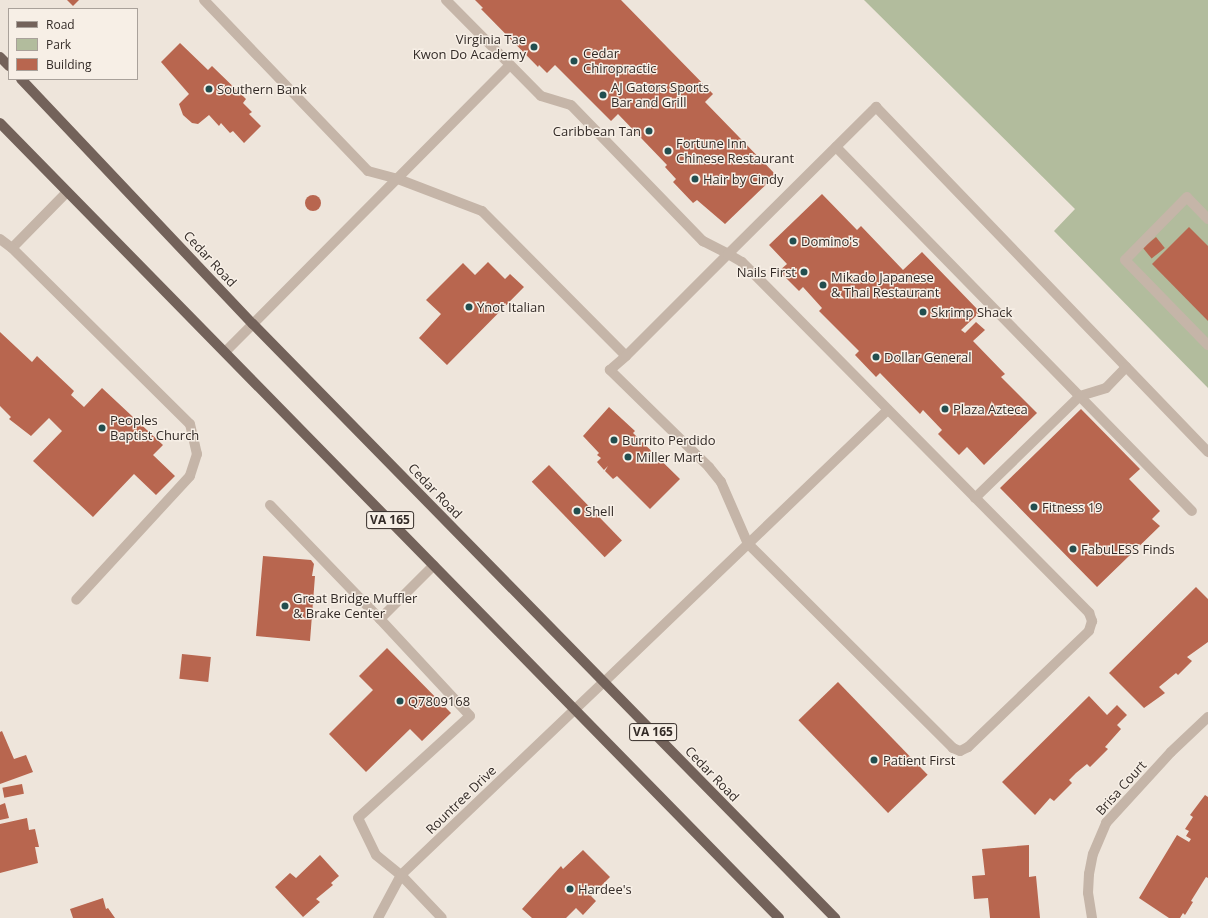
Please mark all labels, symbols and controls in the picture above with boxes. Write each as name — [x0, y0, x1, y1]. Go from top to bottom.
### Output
legend — [8, 8, 138, 80]
text: Road — [46, 16, 75, 33]
place label: Virginia Tae Kwon Do Academy — [413, 32, 526, 63]
text: Park — [46, 36, 71, 53]
marker: Virginia Tae Kwon Do Academy — [529, 42, 539, 52]
place label: Cedar Chiropractic — [583, 46, 656, 77]
marker: Cedar Chiropractic — [568, 55, 580, 67]
text: Building — [46, 56, 91, 73]
place label: AJ Gators Sports Bar and Grill — [611, 80, 709, 111]
place label: Southern Bank — [217, 81, 307, 97]
marker: Southern Bank — [204, 84, 214, 94]
marker: AJ Gators Sports Bar and Grill — [598, 90, 608, 100]
place label: Caribbean Tan — [553, 123, 641, 139]
marker: Caribbean Tan — [644, 126, 654, 136]
place label: Fortune Inn Chinese Restaurant — [676, 136, 794, 167]
marker: Fortune Inn Chinese Restaurant — [663, 146, 673, 156]
place label: Hair by Cindy — [703, 171, 784, 187]
marker: Hair by Cindy — [690, 174, 700, 184]
street label: Cedar Road — [180, 228, 240, 290]
place label: Domino's — [801, 233, 858, 249]
marker: Domino's — [788, 236, 798, 246]
place label: Nails First — [737, 264, 796, 280]
marker: Nails First — [799, 267, 809, 277]
place label: Mikado Japanese & Thai Restaurant — [831, 270, 939, 301]
marker: Mikado Japanese & Thai Restaurant — [818, 280, 828, 290]
place label: Ynot Italian — [477, 299, 545, 315]
marker: Ynot Italian — [464, 302, 474, 312]
place label: Skrimp Shack — [931, 304, 1012, 320]
marker: Skrimp Shack — [918, 307, 928, 317]
place label: Dollar General — [884, 349, 972, 365]
marker: Dollar General — [871, 352, 881, 362]
place label: Plaza Azteca — [953, 401, 1028, 417]
marker: Plaza Azteca — [940, 404, 950, 414]
place label: Peoples Baptist Church — [110, 413, 199, 444]
marker: Peoples Baptist Church — [97, 423, 107, 433]
place label: Burrito Perdido — [622, 432, 716, 448]
marker: Burrito Perdido — [609, 435, 619, 445]
place label: Miller Mart — [636, 449, 702, 465]
marker: Miller Mart — [623, 452, 633, 462]
street label: Cedar Road — [405, 460, 465, 522]
place label: Fitness 19 — [1042, 499, 1103, 515]
marker: Fitness 19 — [1029, 502, 1039, 512]
place label: Shell — [585, 503, 614, 519]
marker: Shell — [572, 506, 582, 516]
road number: VA 165 — [366, 510, 414, 530]
place label: FabuLESS Finds — [1081, 541, 1175, 557]
marker: FabuLESS Finds — [1068, 544, 1078, 554]
place label: Great Bridge Muffler & Brake Center — [293, 591, 417, 622]
marker: Great Bridge Muffler & Brake Center — [280, 601, 290, 611]
place label: Q7809168 — [408, 693, 470, 709]
marker: Q7809168 — [395, 696, 405, 706]
road number: VA 165 — [629, 722, 677, 742]
street label: Cedar Road — [682, 743, 742, 805]
place label: Patient First — [883, 752, 955, 768]
marker: Patient First — [868, 754, 880, 766]
street label: Brisa Court — [1093, 758, 1149, 818]
street label: Rountree Drive — [423, 763, 499, 837]
place label: Hardee's — [578, 881, 632, 897]
marker: Hardee's — [565, 884, 575, 894]

